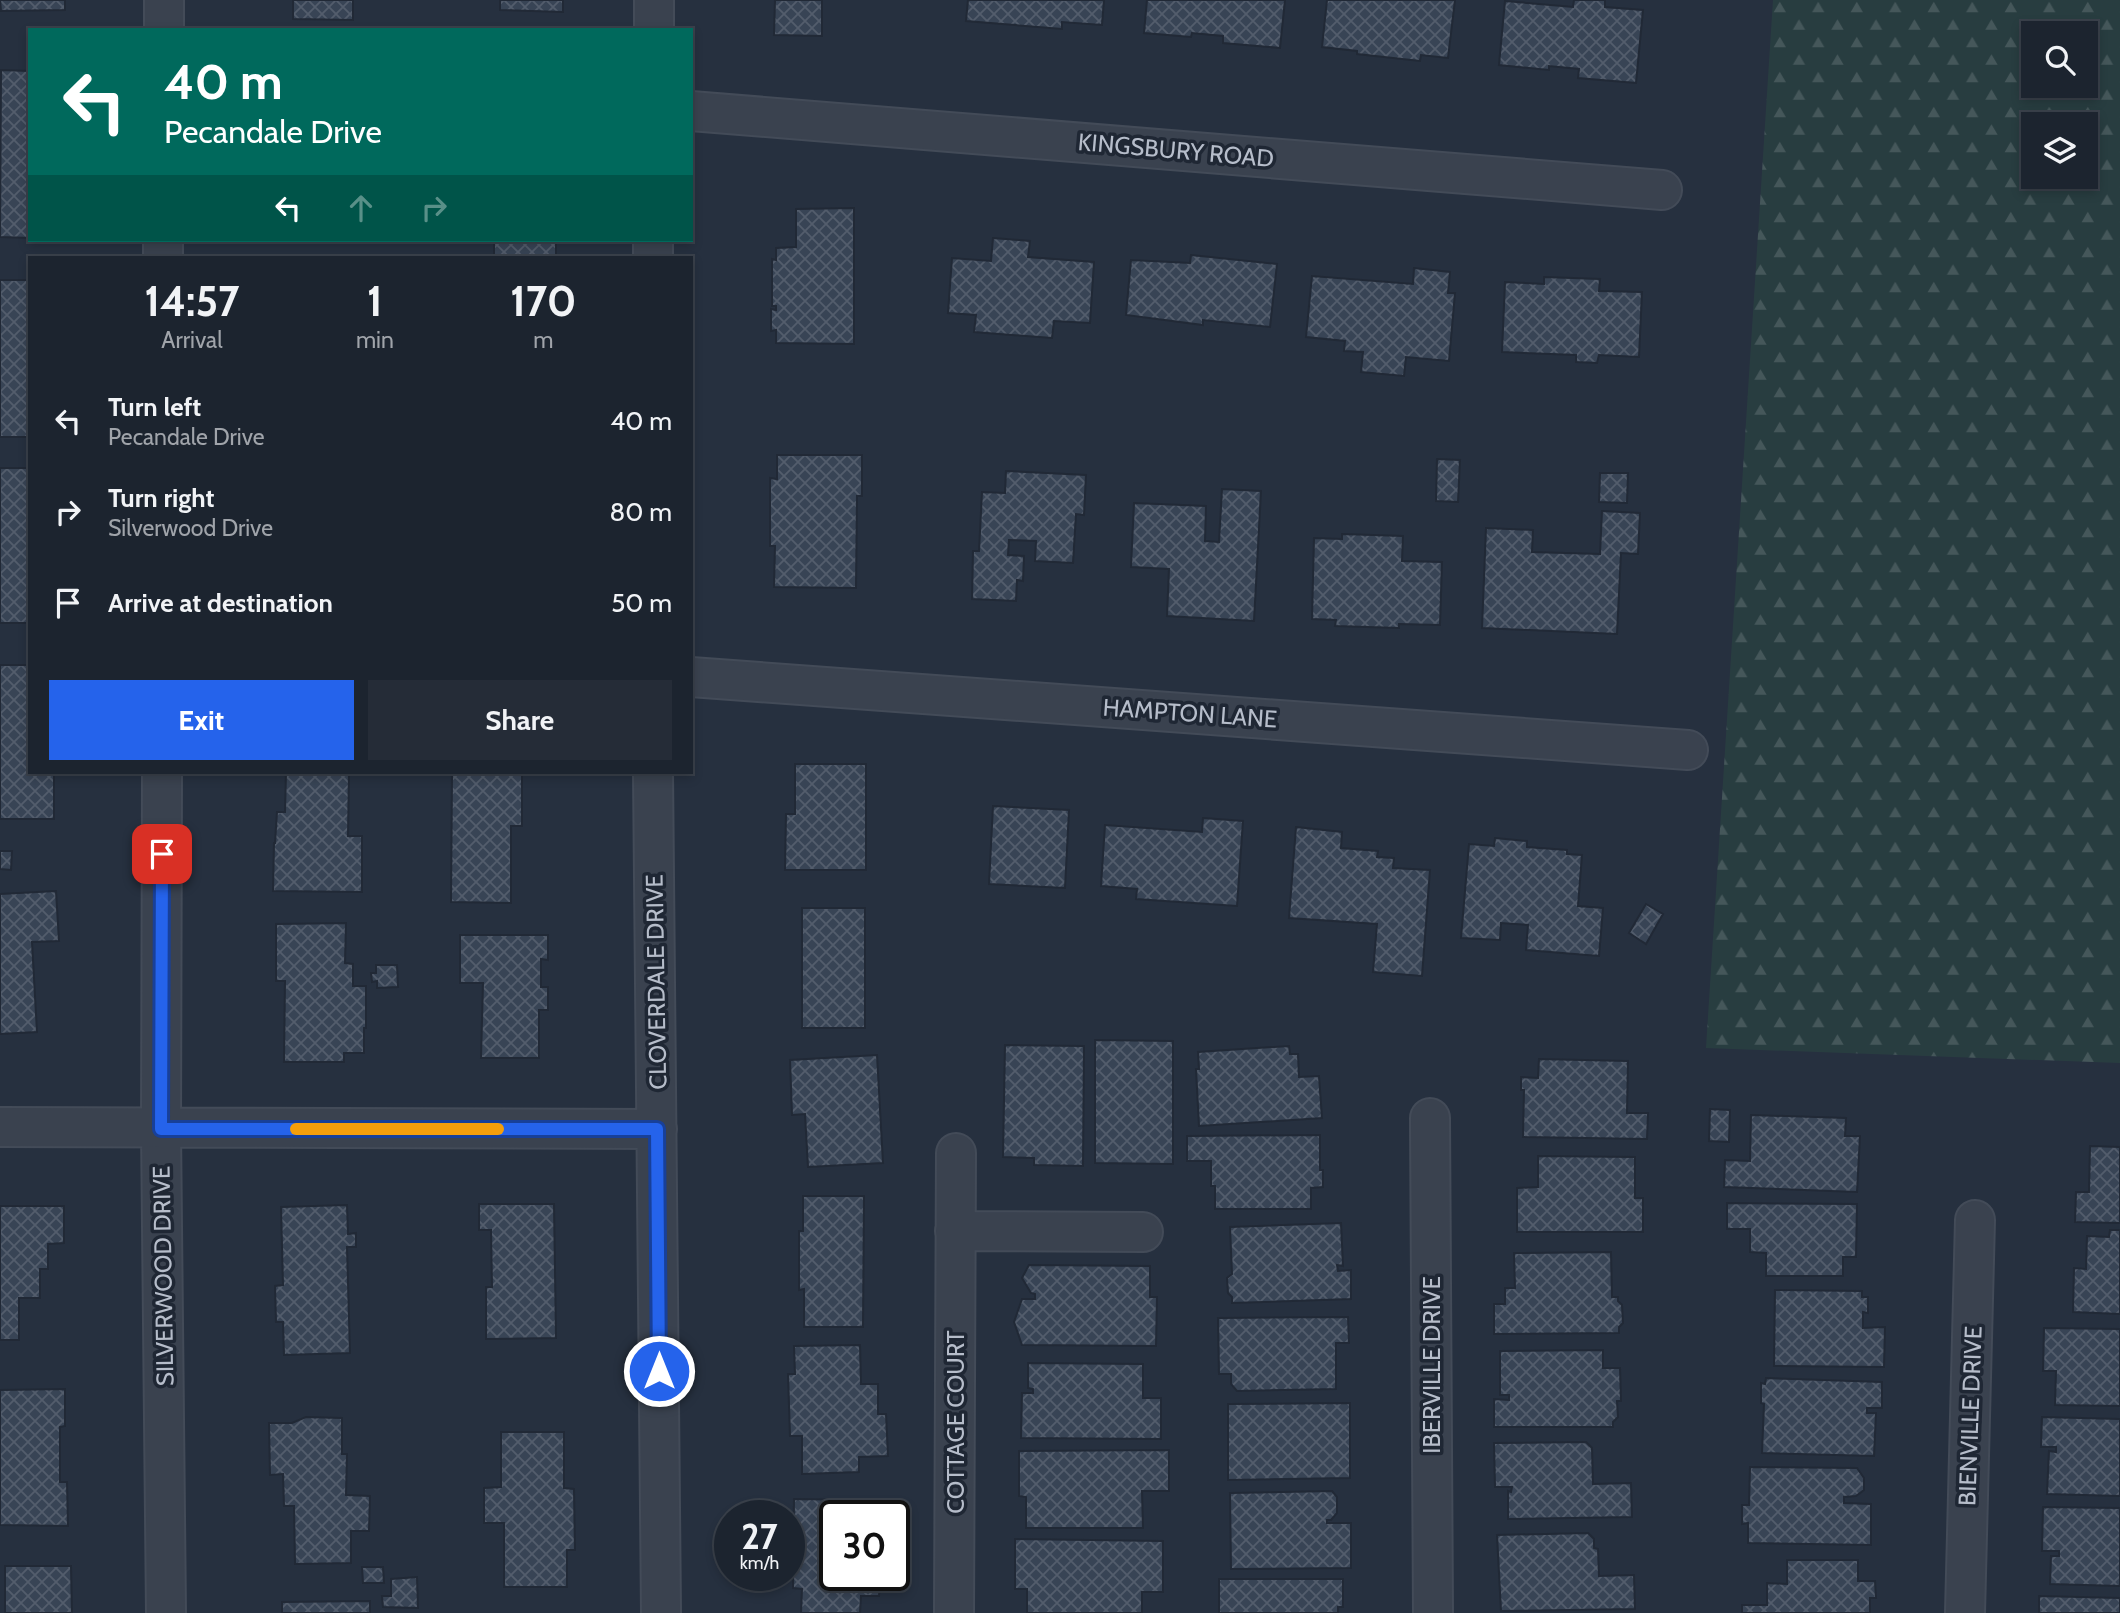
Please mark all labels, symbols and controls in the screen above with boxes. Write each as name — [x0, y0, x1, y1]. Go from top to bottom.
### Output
map controls — [2021, 21, 2098, 189]
button: search — [2021, 21, 2098, 98]
text: 40 m — [164, 52, 283, 111]
icon: left — [49, 56, 140, 147]
text: Pecandale Drive — [164, 112, 382, 151]
button: layers — [2021, 112, 2098, 189]
street label: KINGSBURY ROAD — [1077, 127, 1275, 173]
icon: left — [269, 189, 307, 227]
icon: ahead — [342, 189, 380, 227]
icon: right — [415, 189, 453, 227]
text: 14:57 — [145, 275, 239, 327]
text: 1 — [367, 275, 383, 327]
text: 170 — [510, 275, 577, 327]
text: Arrival — [161, 326, 223, 354]
text: min — [356, 326, 394, 354]
text: m — [533, 326, 553, 354]
text: Turn left — [108, 391, 201, 423]
icon: left — [49, 402, 87, 440]
text: 40 m — [610, 405, 672, 437]
text: Pecandale Drive — [108, 423, 265, 451]
text: Turn right — [108, 482, 214, 514]
icon: right — [49, 493, 87, 531]
text: 80 m — [609, 496, 672, 528]
text: Silverwood Drive — [108, 514, 273, 542]
icon: arrive — [49, 584, 87, 622]
text: Arrive at destination — [108, 587, 333, 619]
text: 50 m — [611, 587, 672, 619]
button: Exit — [49, 680, 354, 760]
button: Share — [368, 680, 672, 760]
street label: HAMPTON LANE — [1102, 692, 1278, 734]
pin — [132, 824, 192, 884]
icon: arrive — [143, 835, 181, 873]
street label: CLOVERDALE DRIVE — [640, 874, 672, 1090]
street label: SILVERWOOD DRIVE — [147, 1166, 179, 1386]
street label: IBERVILLE DRIVE — [1417, 1276, 1446, 1454]
street label: BIENVILLE DRIVE — [1952, 1325, 1988, 1507]
street label: COTTAGE COURT — [941, 1330, 970, 1514]
position arrow — [622, 1334, 696, 1408]
speed limit sign: 30 — [819, 1500, 910, 1591]
text: 27 — [741, 1515, 778, 1558]
text: km/h — [740, 1552, 779, 1574]

